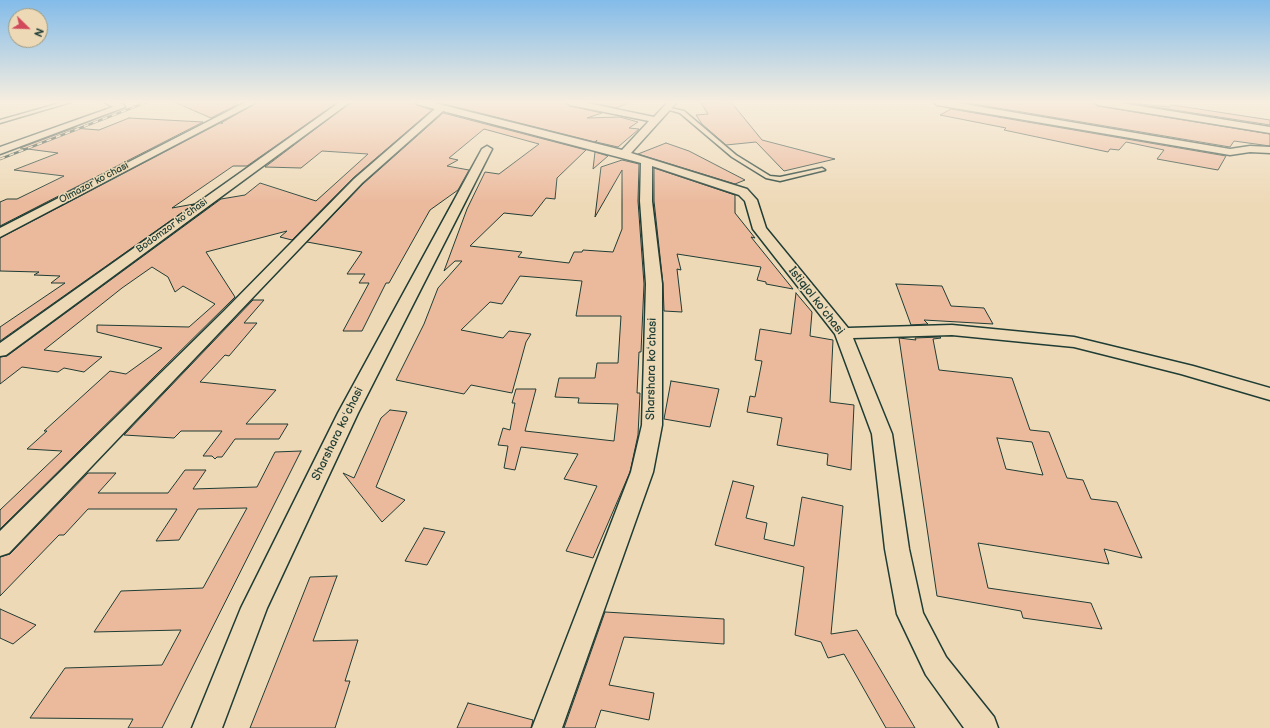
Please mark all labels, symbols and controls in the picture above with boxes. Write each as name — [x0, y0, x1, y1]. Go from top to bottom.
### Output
north arrow — [8, 8, 48, 48]
text: N — [31, 26, 46, 39]
street label: Olmazor koʻchasi — [57, 160, 131, 206]
street label: Bodomzor koʻchasi — [134, 196, 210, 256]
street label: Istiqlol koʻchasi — [785, 264, 847, 338]
street label: Sharshara koʻchasi — [644, 318, 660, 420]
street label: Sharshara koʻchasi — [309, 385, 367, 483]

